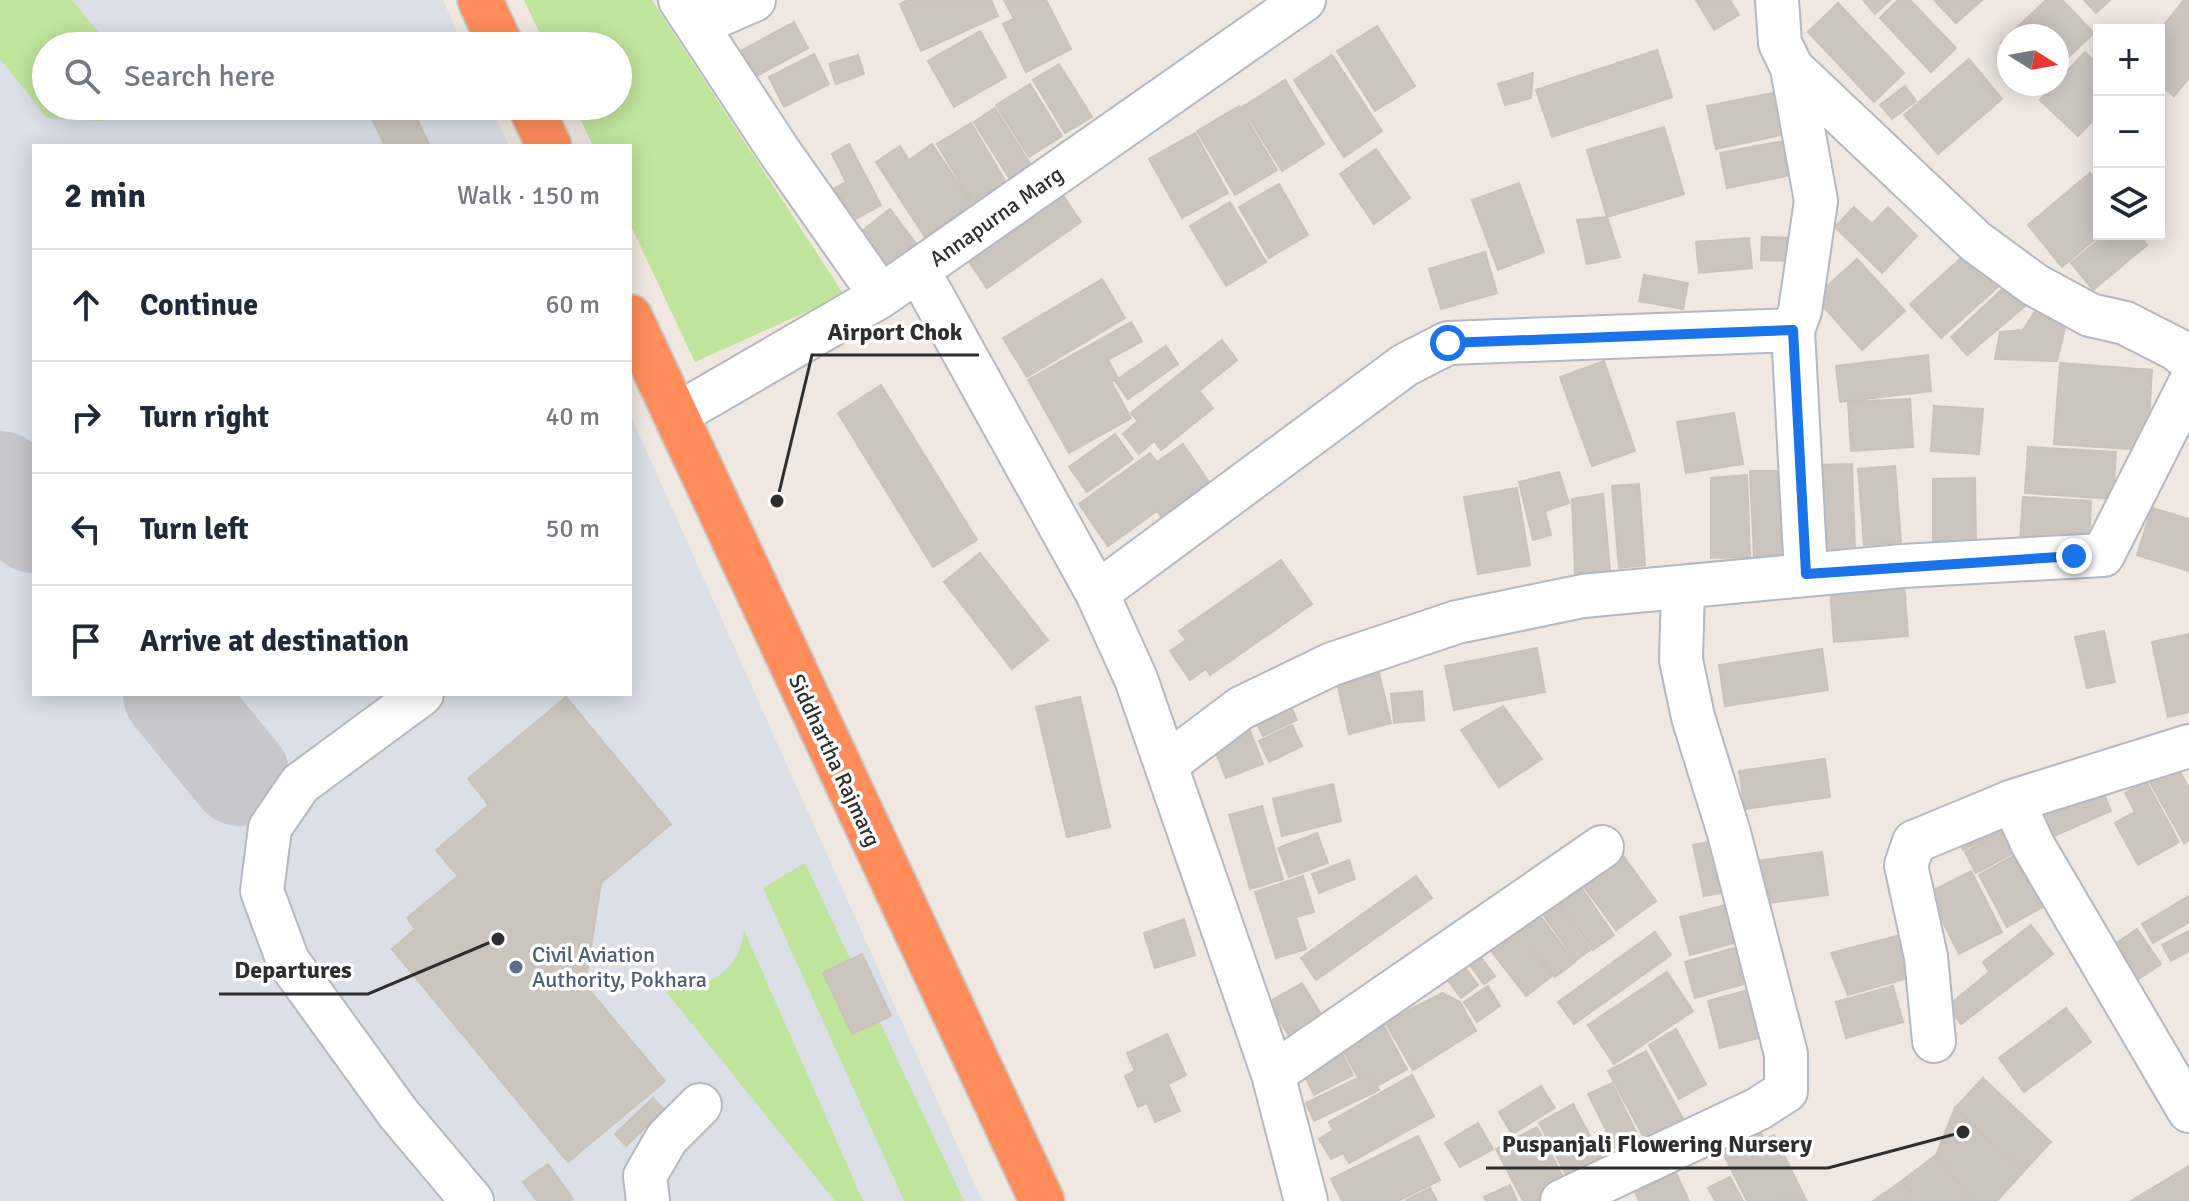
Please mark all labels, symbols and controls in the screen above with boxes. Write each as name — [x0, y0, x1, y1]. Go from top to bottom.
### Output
north arrow — [1997, 24, 2069, 96]
map controls — [2093, 24, 2165, 240]
button: + — [2093, 24, 2165, 96]
search box — [32, 32, 632, 120]
icon: search — [60, 54, 104, 98]
text: Search here — [124, 58, 275, 95]
button: − — [2093, 96, 2165, 168]
street label: Annapurna Marg — [924, 160, 1068, 272]
button: layers — [2093, 168, 2165, 240]
text: 2 min — [64, 175, 146, 217]
text: Walk · 150 m — [457, 180, 600, 212]
icon: ahead — [64, 283, 108, 327]
text: Continue — [140, 287, 258, 324]
text: 60 m — [545, 289, 600, 321]
callout: Airport Chok — [812, 307, 979, 355]
text: Airport Chok — [828, 317, 963, 347]
route start — [1430, 325, 1466, 361]
icon: right — [64, 395, 108, 439]
text: Turn right — [140, 399, 269, 436]
text: 40 m — [545, 401, 600, 433]
icon: left — [64, 507, 108, 551]
text: Turn left — [140, 511, 249, 548]
text: 50 m — [545, 513, 600, 545]
route end — [2056, 538, 2092, 574]
icon: arrive — [64, 619, 108, 663]
text: Arrive at destination — [140, 623, 409, 660]
street label: Siddhartha Rajmarg — [783, 670, 886, 851]
place label: Civil Aviation Authority, Pokhara — [532, 941, 707, 993]
callout: Departures — [219, 946, 368, 994]
text: Departures — [234, 955, 352, 985]
marker: Civil Aviation Authority, Pokhara — [507, 958, 525, 976]
callout: Puspanjali Flowering Nursery — [1486, 1120, 1828, 1168]
text: Puspanjali Flowering Nursery — [1502, 1129, 1812, 1159]

